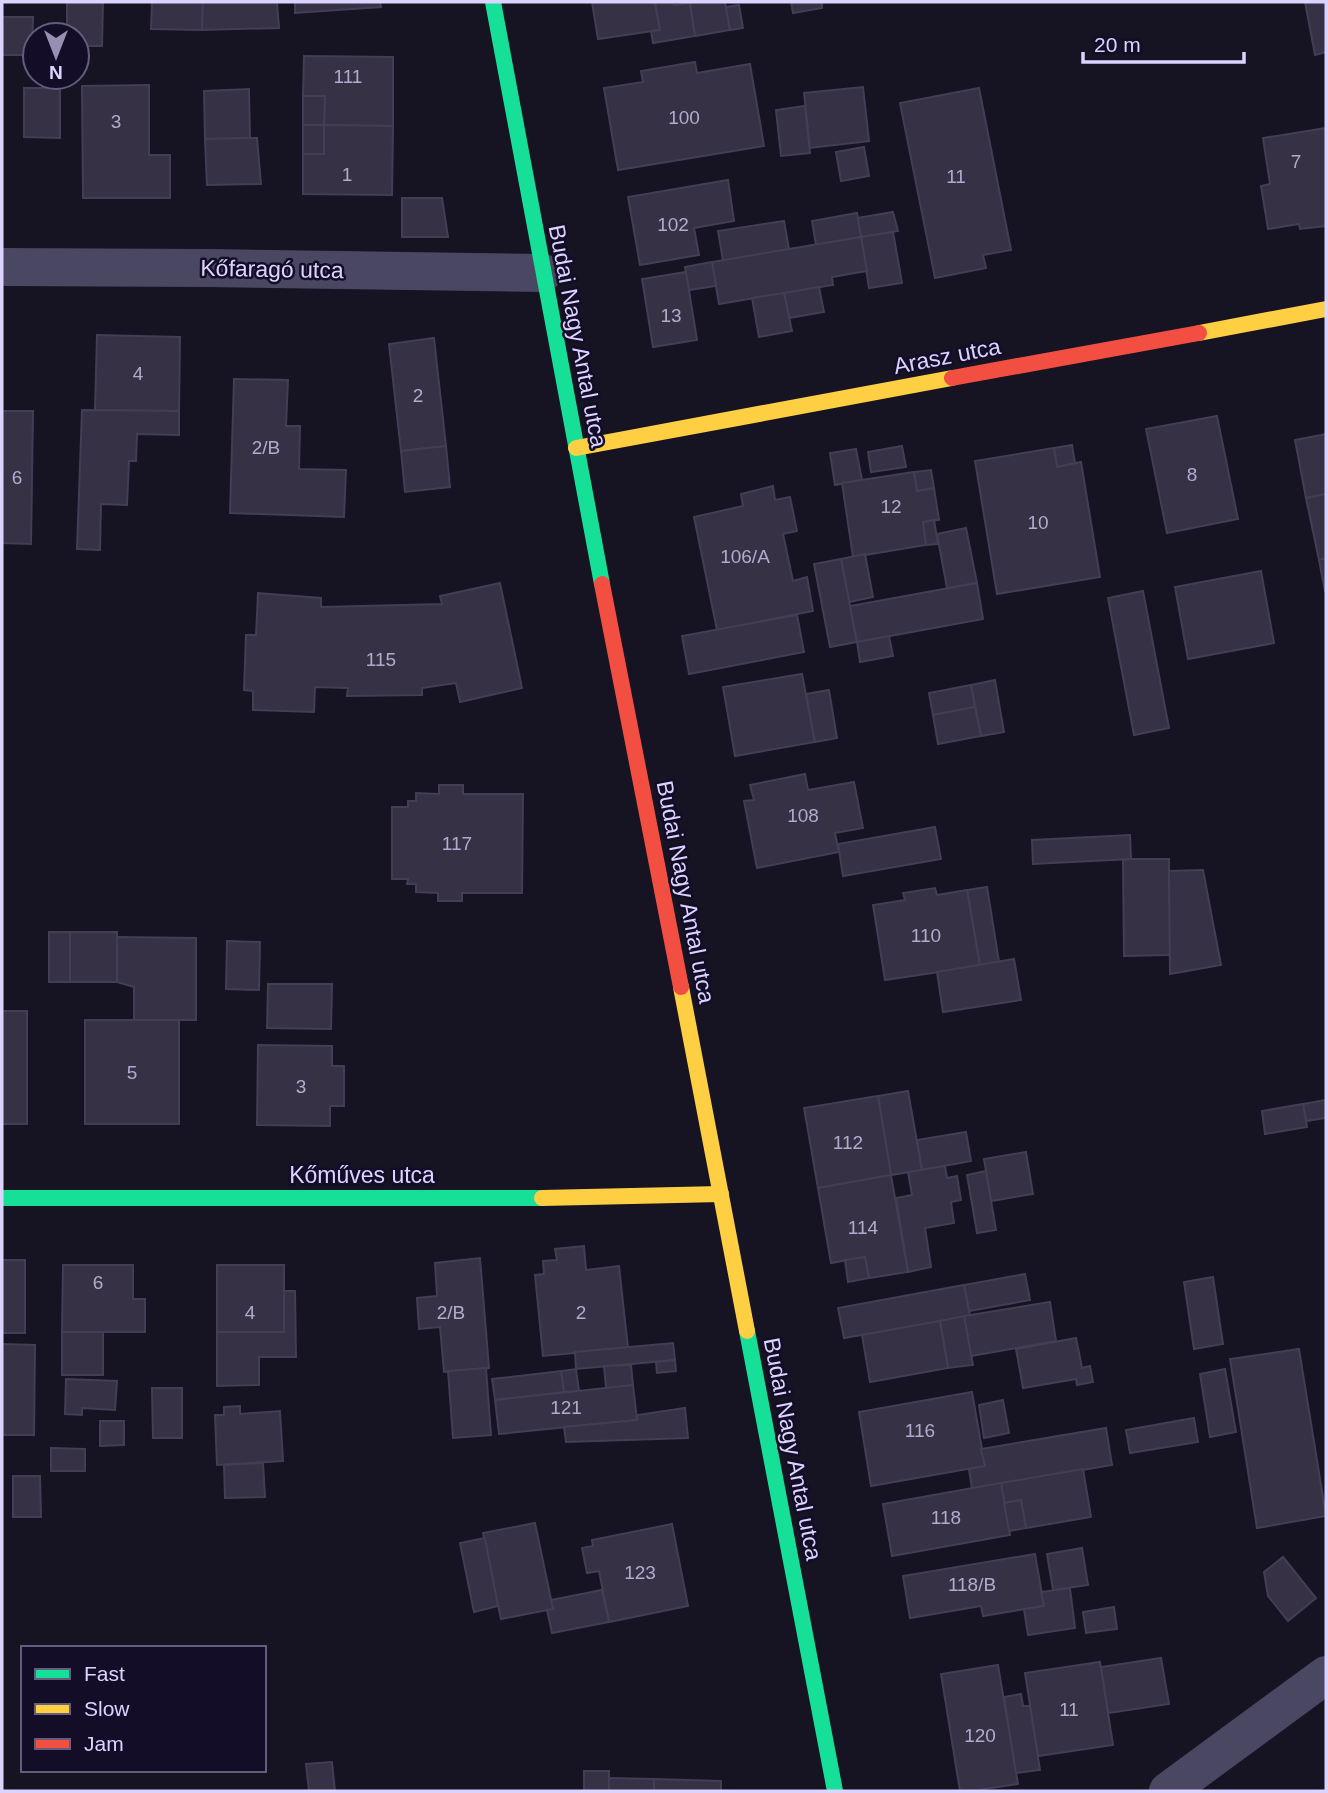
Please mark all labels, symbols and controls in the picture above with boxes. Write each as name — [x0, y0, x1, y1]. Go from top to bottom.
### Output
north arrow — [21, 21, 91, 91]
scale bar — [1083, 21, 1244, 65]
text: 20 m — [1094, 33, 1141, 56]
text: N — [49, 62, 63, 83]
house number: 111 — [334, 66, 362, 87]
house number: 100 — [668, 107, 700, 128]
house number: 3 — [111, 111, 121, 132]
house number: 7 — [1291, 151, 1301, 172]
house number: 1 — [342, 164, 352, 185]
house number: 11 — [946, 166, 966, 187]
house number: 102 — [657, 214, 689, 235]
street label: Budai Nagy Antal utca — [544, 222, 612, 450]
street label: Kőfaragó utca — [200, 255, 344, 283]
house number: 13 — [660, 305, 682, 326]
street label: Arasz utca — [891, 333, 1003, 379]
house number: 4 — [133, 363, 144, 384]
house number: 2 — [413, 385, 423, 406]
house number: 2/B — [252, 437, 280, 458]
house number: 8 — [1187, 464, 1197, 485]
house number: 6 — [12, 467, 22, 488]
house number: 12 — [880, 496, 902, 517]
house number: 10 — [1027, 512, 1049, 533]
house number: 106/A — [720, 546, 770, 567]
house number: 115 — [366, 649, 396, 670]
street label: Budai Nagy Antal utca — [652, 778, 720, 1006]
house number: 108 — [787, 805, 819, 826]
house number: 117 — [442, 833, 472, 854]
house number: 110 — [911, 925, 941, 946]
house number: 5 — [127, 1062, 137, 1083]
house number: 3 — [296, 1076, 306, 1097]
house number: 112 — [833, 1132, 863, 1153]
street label: Kőműves utca — [289, 1162, 435, 1188]
house number: 114 — [848, 1217, 879, 1238]
house number: 6 — [93, 1272, 103, 1293]
house number: 4 — [245, 1302, 256, 1323]
house number: 2/B — [437, 1302, 465, 1323]
house number: 2 — [576, 1302, 586, 1323]
street label: Budai Nagy Antal utca — [759, 1335, 827, 1563]
house number: 121 — [550, 1397, 582, 1418]
house number: 116 — [905, 1420, 935, 1441]
house number: 118 — [931, 1507, 961, 1528]
house number: 123 — [624, 1562, 656, 1583]
house number: 118/B — [948, 1574, 996, 1595]
legend — [21, 1646, 266, 1772]
text: Fast — [84, 1662, 125, 1685]
text: Slow — [84, 1697, 130, 1720]
house number: 11 — [1059, 1699, 1079, 1720]
house number: 120 — [964, 1725, 996, 1746]
text: Jam — [84, 1732, 124, 1755]

